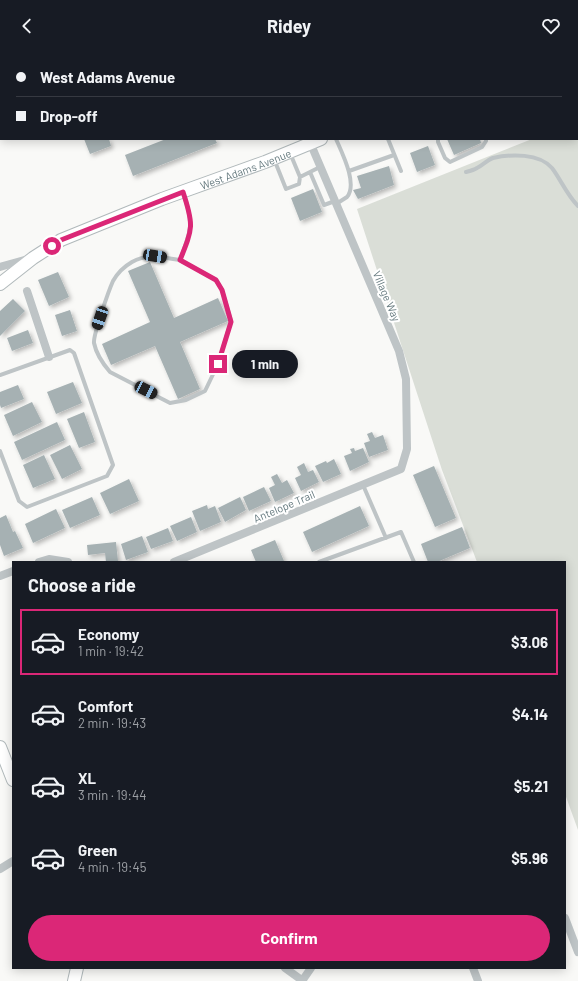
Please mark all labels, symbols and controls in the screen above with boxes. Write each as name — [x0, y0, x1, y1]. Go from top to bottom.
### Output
icon: back — [16, 15, 38, 37]
text: Ridey — [267, 15, 311, 37]
icon: heart — [540, 15, 562, 37]
text: West Adams Avenue — [40, 68, 175, 86]
text: Drop-off — [40, 107, 98, 125]
street label: West Adams Avenue — [198, 146, 293, 191]
route start — [43, 237, 61, 255]
car — [142, 248, 168, 264]
street label: Village Way — [371, 269, 403, 323]
car — [90, 305, 110, 331]
callout: 1 min — [232, 350, 298, 378]
route end — [209, 355, 227, 373]
text: 1 min — [251, 356, 279, 372]
car — [133, 379, 159, 401]
street label: Antelope Trail — [251, 487, 317, 525]
text: Choose a ride — [28, 574, 136, 596]
icon: car — [30, 624, 66, 660]
text: Economy — [78, 625, 139, 643]
text: $3.06 — [511, 633, 548, 651]
text: 1 min · 19:42 — [78, 643, 144, 659]
icon: car — [30, 696, 66, 732]
text: Comfort — [78, 697, 133, 715]
text: $4.14 — [512, 705, 548, 723]
text: 2 min · 19:43 — [78, 715, 146, 731]
icon: car — [30, 768, 66, 804]
text: XL — [78, 769, 96, 787]
text: $5.21 — [514, 777, 548, 795]
text: 3 min · 19:44 — [78, 787, 146, 803]
icon: car — [30, 840, 66, 876]
text: Green — [78, 841, 117, 859]
text: $5.96 — [511, 849, 548, 867]
text: 4 min · 19:45 — [78, 859, 146, 875]
button: Confirm — [28, 915, 550, 961]

